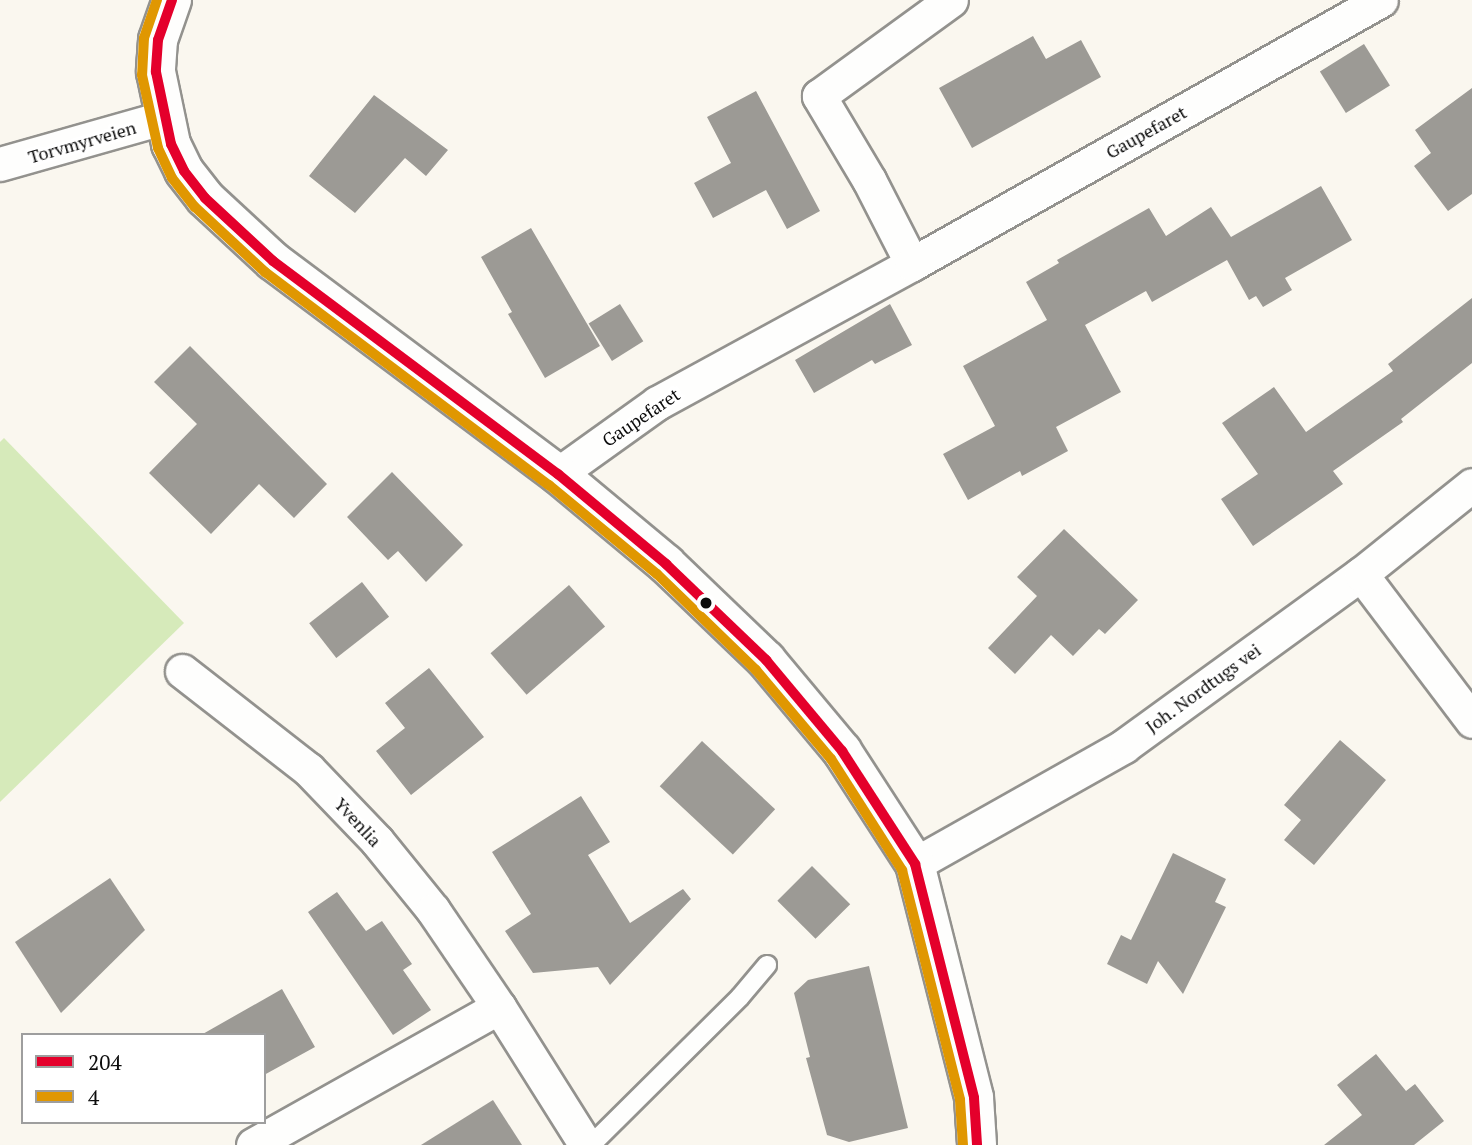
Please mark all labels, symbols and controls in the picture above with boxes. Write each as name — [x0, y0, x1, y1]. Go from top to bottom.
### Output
street label: Gaupefaret — [1102, 101, 1190, 163]
street label: Torvmyrveien — [26, 116, 138, 168]
street label: Gaupefaret — [598, 383, 684, 451]
unlabelled marker — [699, 596, 713, 610]
street label: Joh. Nordtugs vei — [1141, 639, 1265, 737]
street label: Yvenlia — [330, 793, 386, 851]
legend — [21, 1033, 266, 1124]
text: 204 — [88, 1048, 122, 1076]
text: 4 — [88, 1083, 99, 1111]

